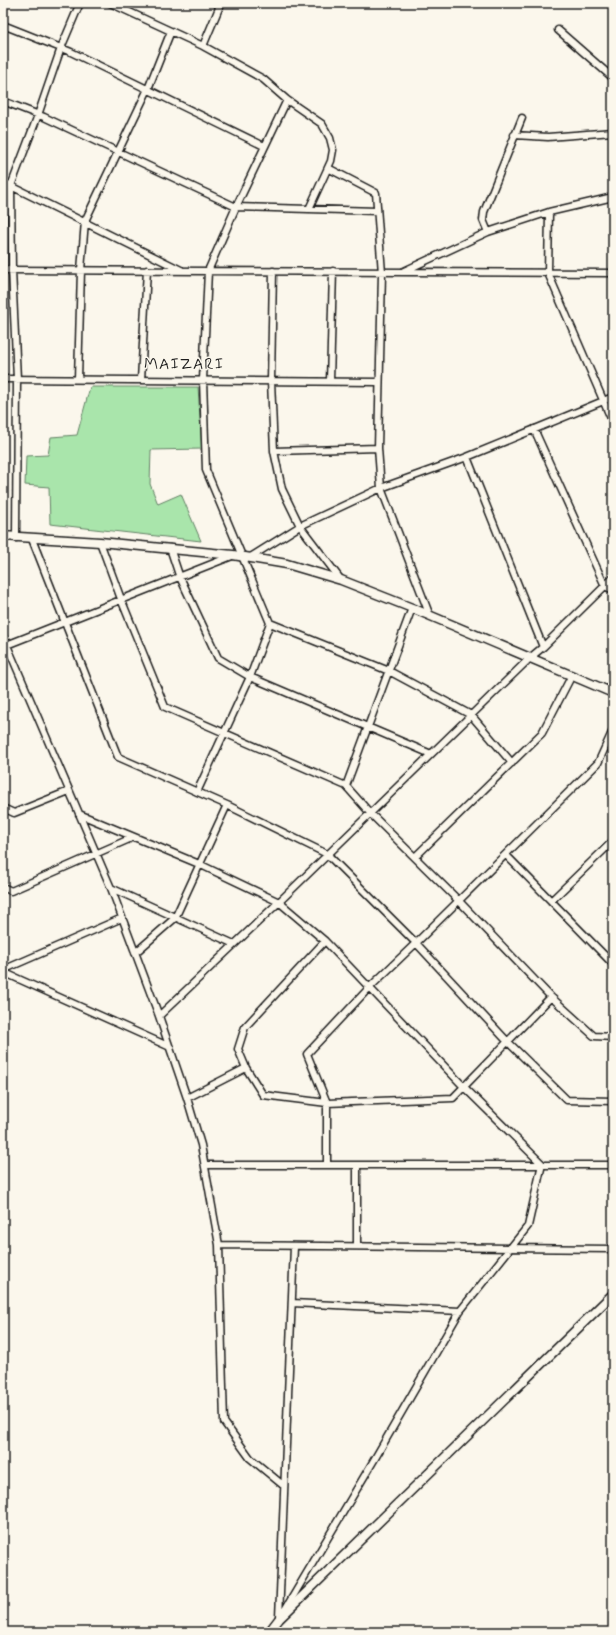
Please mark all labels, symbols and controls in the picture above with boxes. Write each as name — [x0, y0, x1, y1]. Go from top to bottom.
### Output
district label: MAIZARI — [144, 354, 224, 375]

